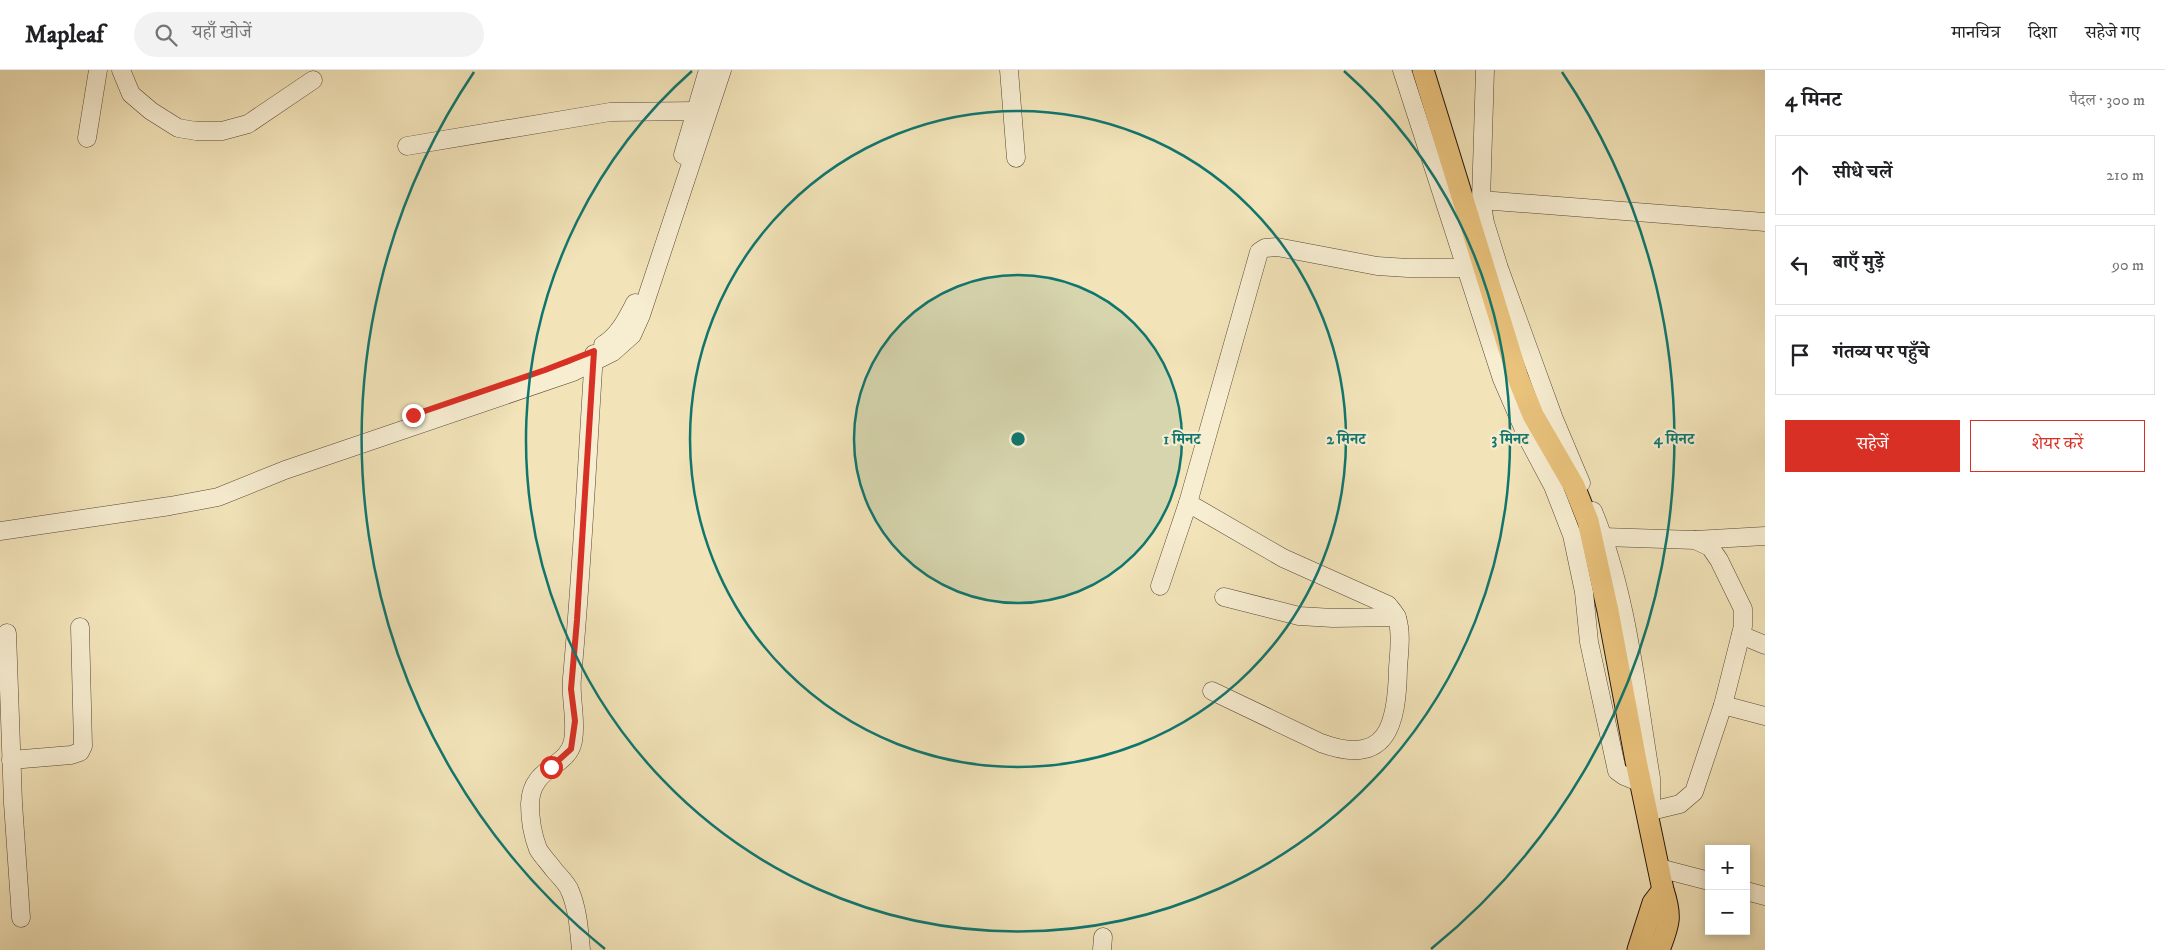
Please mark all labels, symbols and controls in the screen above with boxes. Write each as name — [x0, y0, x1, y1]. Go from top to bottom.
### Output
search box — [134, 12, 484, 57]
text: Mapleaf — [25, 20, 104, 50]
icon: search — [152, 21, 180, 49]
text: यहाँ खोजें — [192, 21, 252, 44]
text: मानचित्र — [1952, 22, 2000, 44]
text: दिशा — [2028, 22, 2057, 44]
text: सहेजे गए — [2085, 22, 2140, 44]
text: 4 मिनट — [1785, 87, 1841, 113]
text: पैदल · 300 m — [2069, 90, 2145, 110]
icon: ahead — [1786, 161, 1814, 189]
text: सीधे चलें — [1833, 161, 1892, 184]
text: 210 m — [2106, 165, 2144, 185]
icon: left — [1786, 251, 1814, 279]
text: बाएँ मुड़ें — [1833, 251, 1884, 274]
text: 90 m — [2112, 255, 2144, 275]
icon: arrive — [1786, 341, 1814, 369]
text: गंतव्य पर पहुँचे — [1833, 341, 1929, 364]
route end — [402, 404, 425, 427]
button: सहेजें — [1785, 420, 1960, 472]
button: शेयर करें — [1970, 420, 2145, 472]
centre of rings — [1009, 430, 1027, 448]
text: 1 मिनट — [1163, 430, 1202, 449]
text: 2 मिनट — [1326, 430, 1367, 449]
text: 3 मिनट — [1491, 430, 1530, 449]
text: 4 मिनट — [1653, 430, 1696, 449]
route start — [540, 756, 563, 779]
map controls — [1705, 845, 1750, 935]
button: + — [1705, 845, 1750, 890]
button: − — [1705, 890, 1750, 935]

